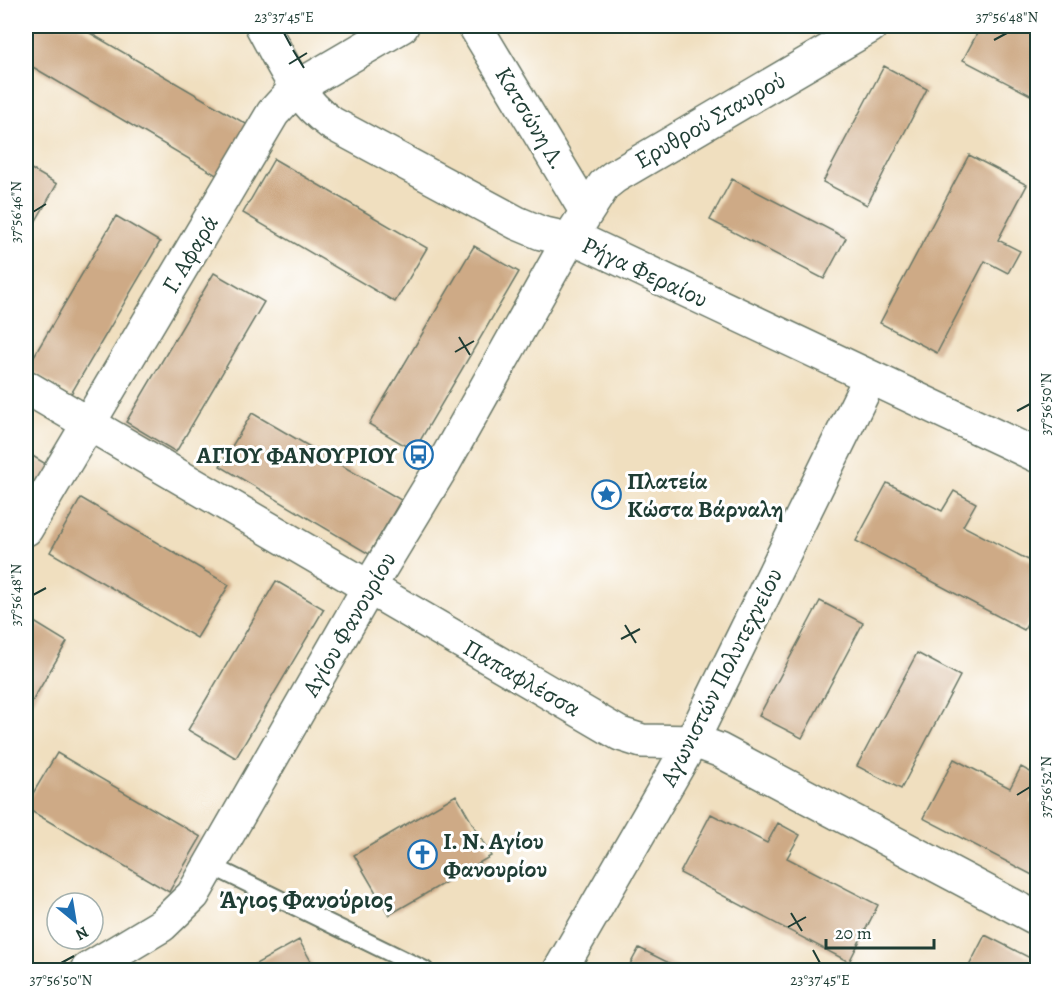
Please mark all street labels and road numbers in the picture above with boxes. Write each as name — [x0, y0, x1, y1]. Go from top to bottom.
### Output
street label: Κατσώνη Λ. — [488, 61, 574, 175]
street label: Ερυθρού Σταυρού — [629, 64, 791, 176]
street label: Γ. Αφαρά — [154, 209, 226, 299]
street label: Ρήγα Φεραίου — [577, 229, 713, 315]
street label: Αγίου Φανουρίου — [294, 546, 403, 703]
street label: Αγωνιστών Πολυτεχνείου — [652, 562, 790, 793]
street label: Παπαφλέσσα — [458, 632, 586, 724]

